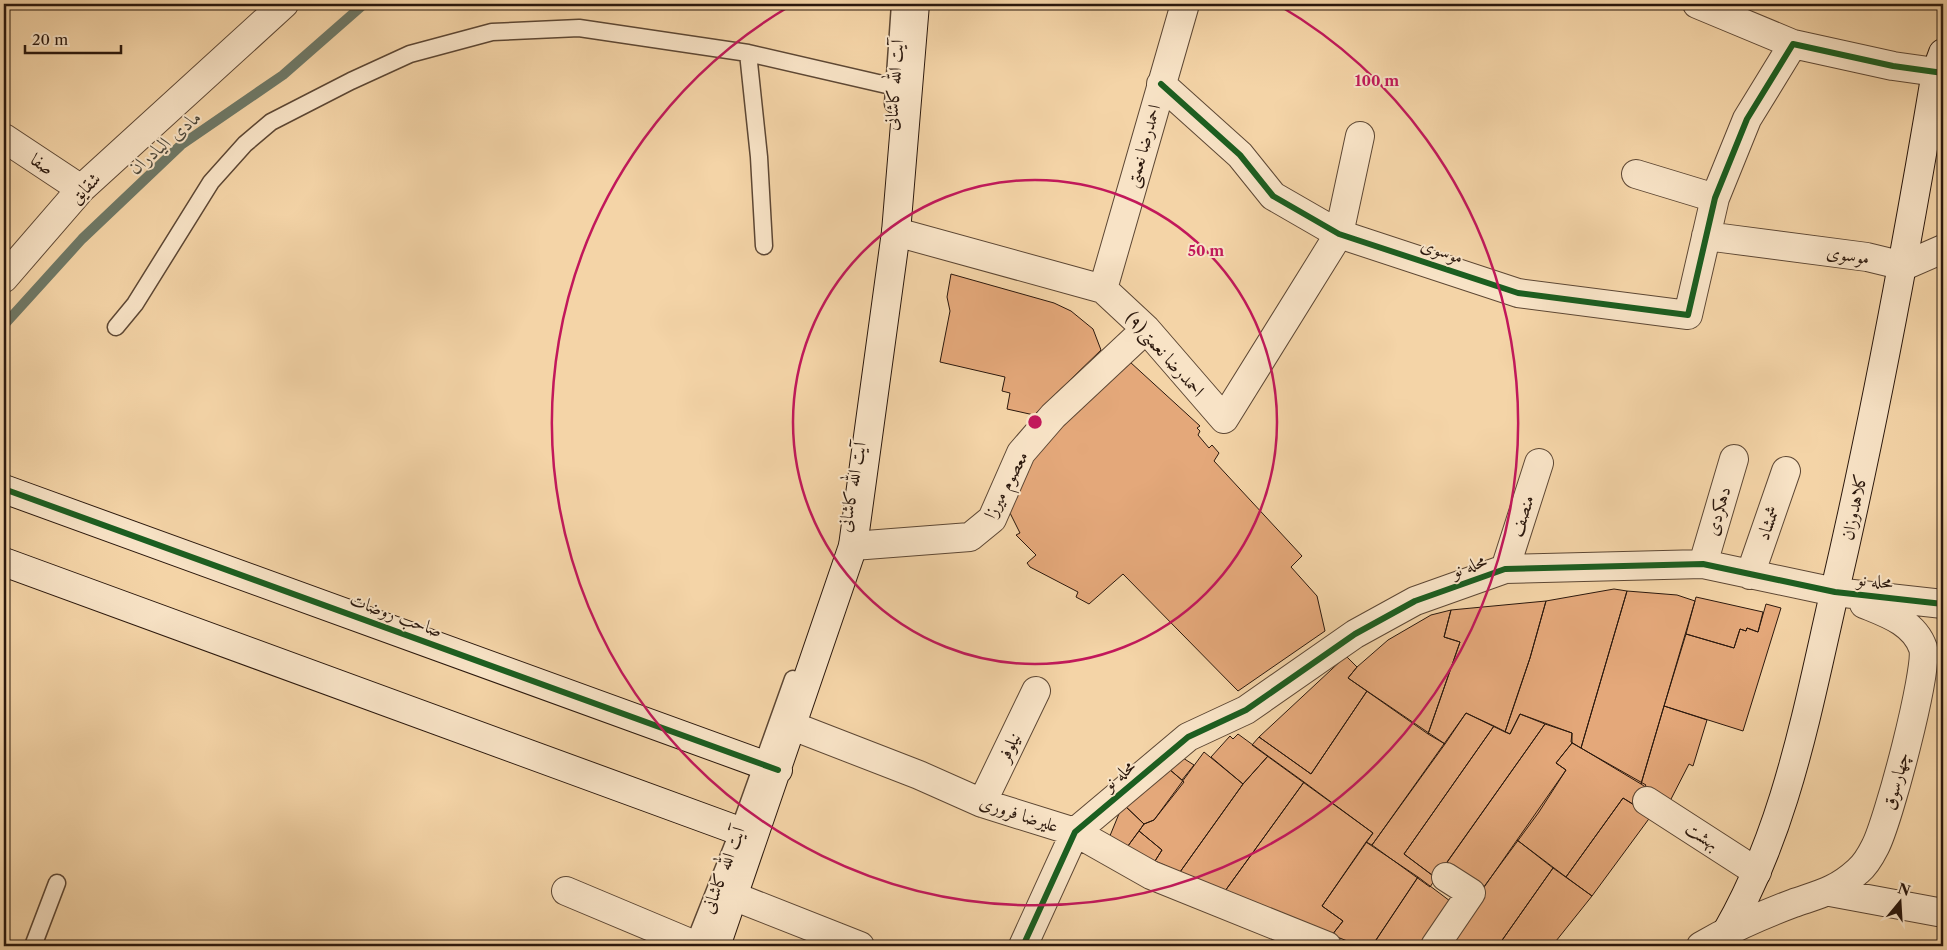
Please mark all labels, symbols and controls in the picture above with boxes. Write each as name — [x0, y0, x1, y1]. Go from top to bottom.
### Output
scale bar — [25, 22, 121, 54]
text: 20 m — [32, 30, 68, 49]
street label: آیت الله کاشانی — [877, 36, 909, 131]
text: 100 m — [1355, 71, 1399, 90]
street label: احمدرضا نعمتی — [1121, 102, 1167, 191]
water label: مادی الیادران — [124, 105, 206, 179]
street label: صفا — [26, 148, 58, 180]
street label: شقایق — [65, 168, 105, 208]
street label: موسوی — [1418, 234, 1466, 268]
text: 50 m — [1188, 241, 1224, 260]
street label: موسوی — [1825, 241, 1871, 269]
street label: احمدرضا نعمتی(۹) — [1120, 307, 1209, 403]
centre of rings — [1026, 413, 1044, 431]
street label: آیت الله کاشانی — [830, 438, 872, 534]
street label: معصوم میرزا — [979, 447, 1037, 525]
street label: کلاهدوزان — [1836, 472, 1872, 542]
street label: دهکردی — [1701, 484, 1736, 538]
street label: منصف — [1505, 492, 1539, 540]
street label: شمشاد — [1752, 503, 1784, 543]
street label: محله نو — [1446, 549, 1490, 583]
street label: محله نو — [1854, 568, 1894, 594]
street label: صاحب روضات — [346, 588, 445, 643]
street label: نیلوفر — [992, 729, 1026, 767]
street label: چهارسوق — [1878, 750, 1915, 813]
street label: محله نو — [1097, 755, 1140, 796]
street label: علیرضا فروری — [977, 791, 1061, 838]
street label: بهشت — [1681, 817, 1723, 856]
street label: آیت الله کاشانی — [694, 820, 751, 917]
north arrow — [1874, 878, 1924, 928]
text: N — [1895, 879, 1913, 900]

